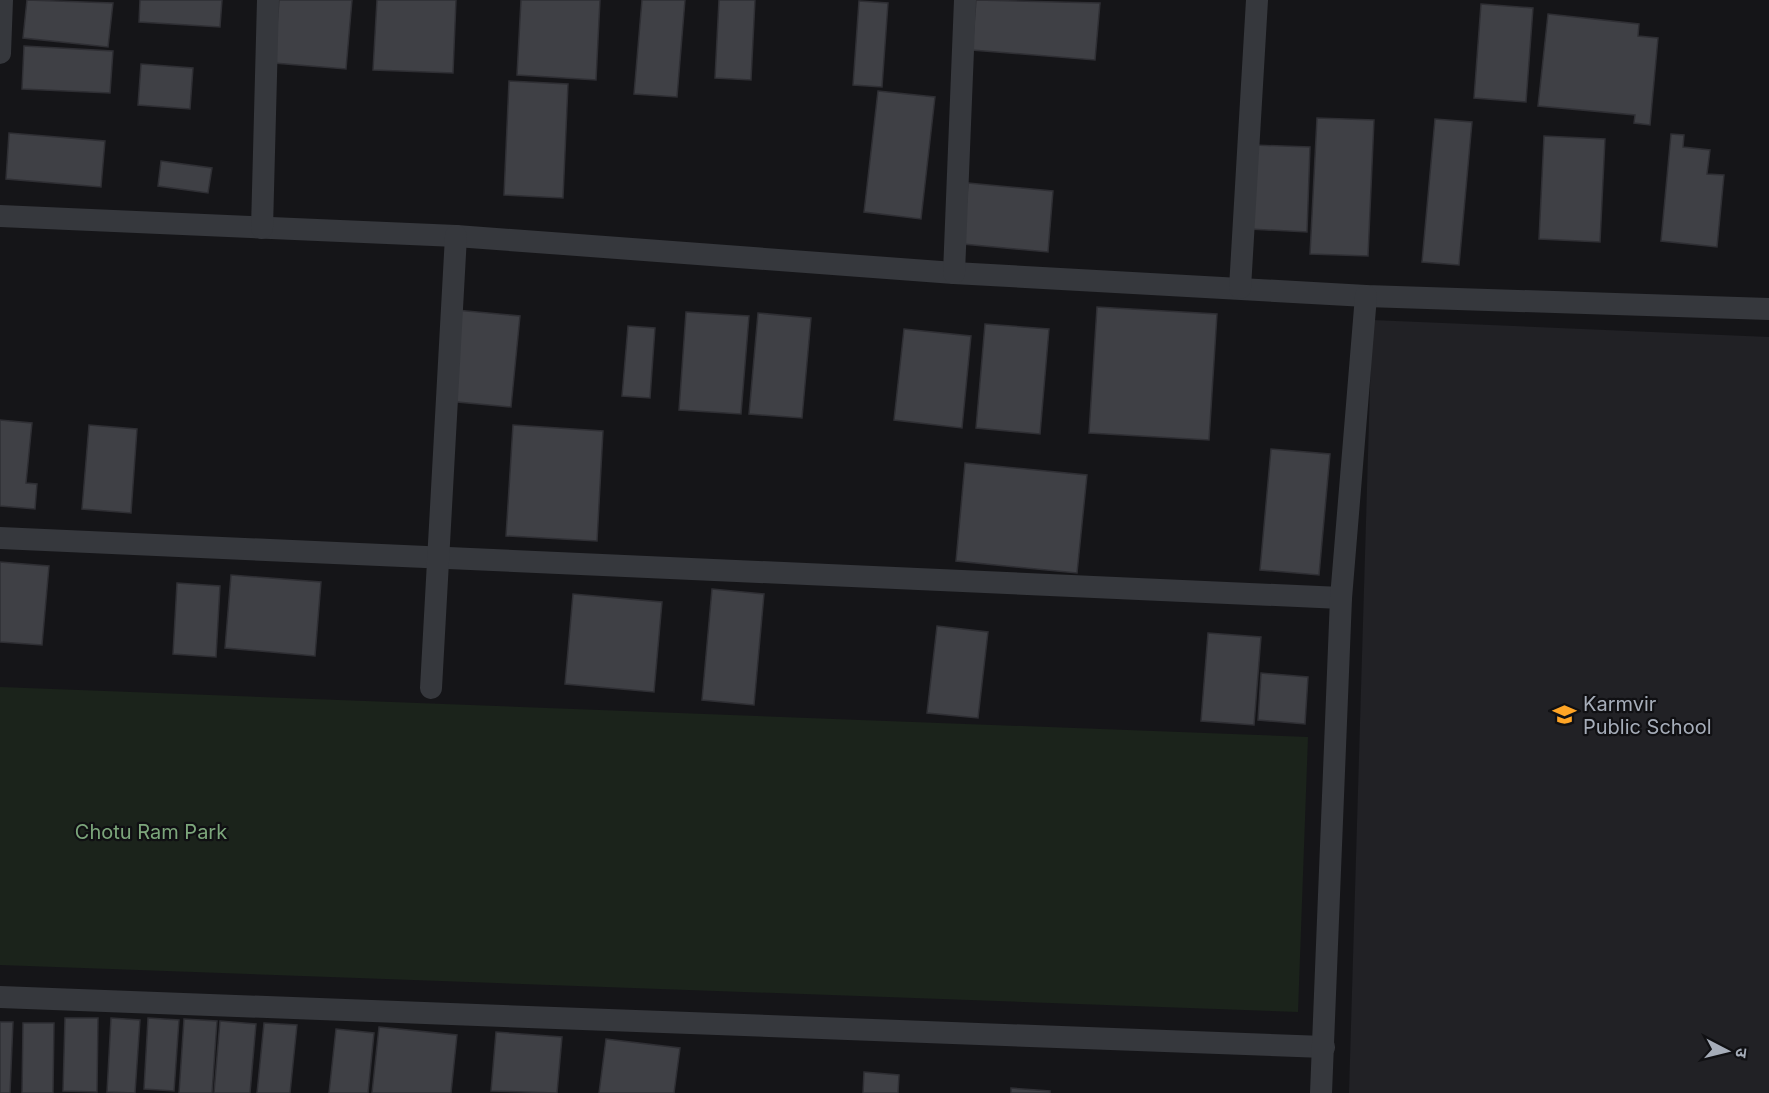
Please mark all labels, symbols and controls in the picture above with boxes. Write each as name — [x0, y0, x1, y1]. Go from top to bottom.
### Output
place label: Karmvir Public School — [1583, 692, 1712, 739]
school or university icon: Karmvir Public School — [1552, 702, 1578, 728]
park label: Chotu Ram Park — [75, 820, 227, 844]
north arrow — [1697, 1021, 1757, 1081]
text: उ — [1731, 1047, 1752, 1059]

